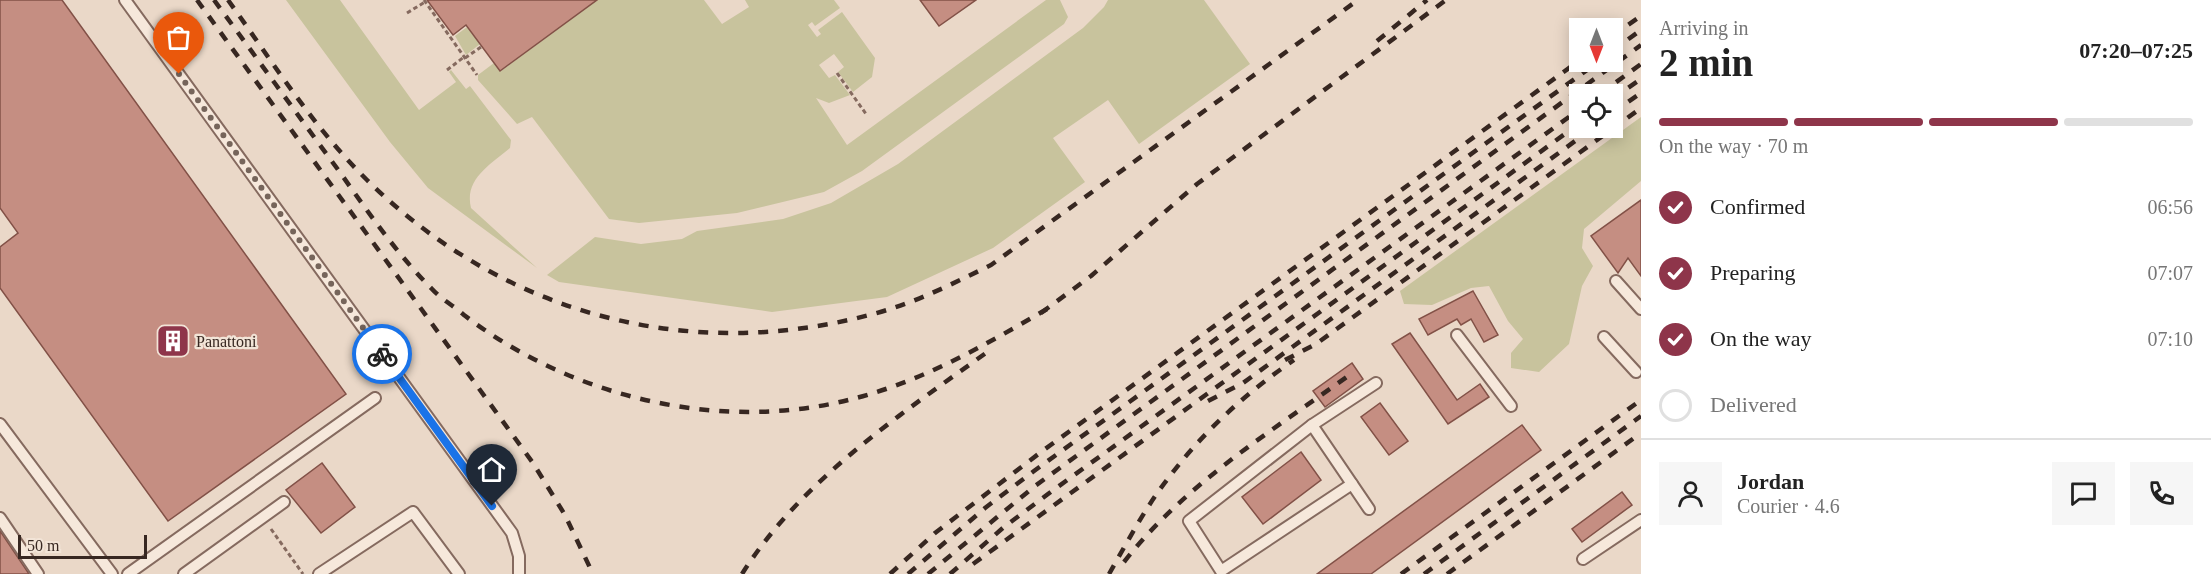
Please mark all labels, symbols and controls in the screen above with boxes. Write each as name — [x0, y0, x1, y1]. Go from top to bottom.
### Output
pin — [153, 12, 204, 74]
text: Arriving in — [1659, 17, 1748, 39]
north arrow — [1569, 18, 1623, 72]
map controls — [1569, 18, 1623, 138]
icon: bag — [162, 21, 195, 54]
text: 07:20–07:25 — [2079, 38, 2193, 63]
text: 2 min — [1659, 41, 1753, 84]
button: locate — [1569, 84, 1623, 138]
text: On the way · 70 m — [1659, 135, 1808, 157]
icon: check — [1659, 191, 1692, 224]
text: Confirmed — [1710, 194, 1805, 219]
text: 06:56 — [2147, 196, 2193, 218]
icon: check — [1659, 257, 1692, 290]
text: Preparing — [1710, 260, 1796, 285]
text: 07:07 — [2147, 262, 2193, 284]
building icon: Panattoni — [155, 323, 191, 359]
icon: check — [1659, 323, 1692, 356]
courier — [352, 324, 412, 384]
text: On the way — [1710, 326, 1811, 351]
text: 07:10 — [2147, 328, 2193, 350]
place label: Panattoni — [196, 333, 257, 350]
icon: bike — [366, 338, 399, 371]
text: Delivered — [1710, 392, 1797, 417]
pin — [466, 444, 517, 506]
icon: home — [475, 453, 508, 486]
button: person — [1659, 462, 1722, 525]
button: chat — [2052, 462, 2115, 525]
button: phone — [2130, 462, 2193, 525]
text: Jordan — [1737, 469, 1804, 494]
text: Courier · 4.6 — [1737, 495, 1840, 517]
scale bar — [18, 532, 147, 560]
text: 50 m — [27, 537, 59, 554]

